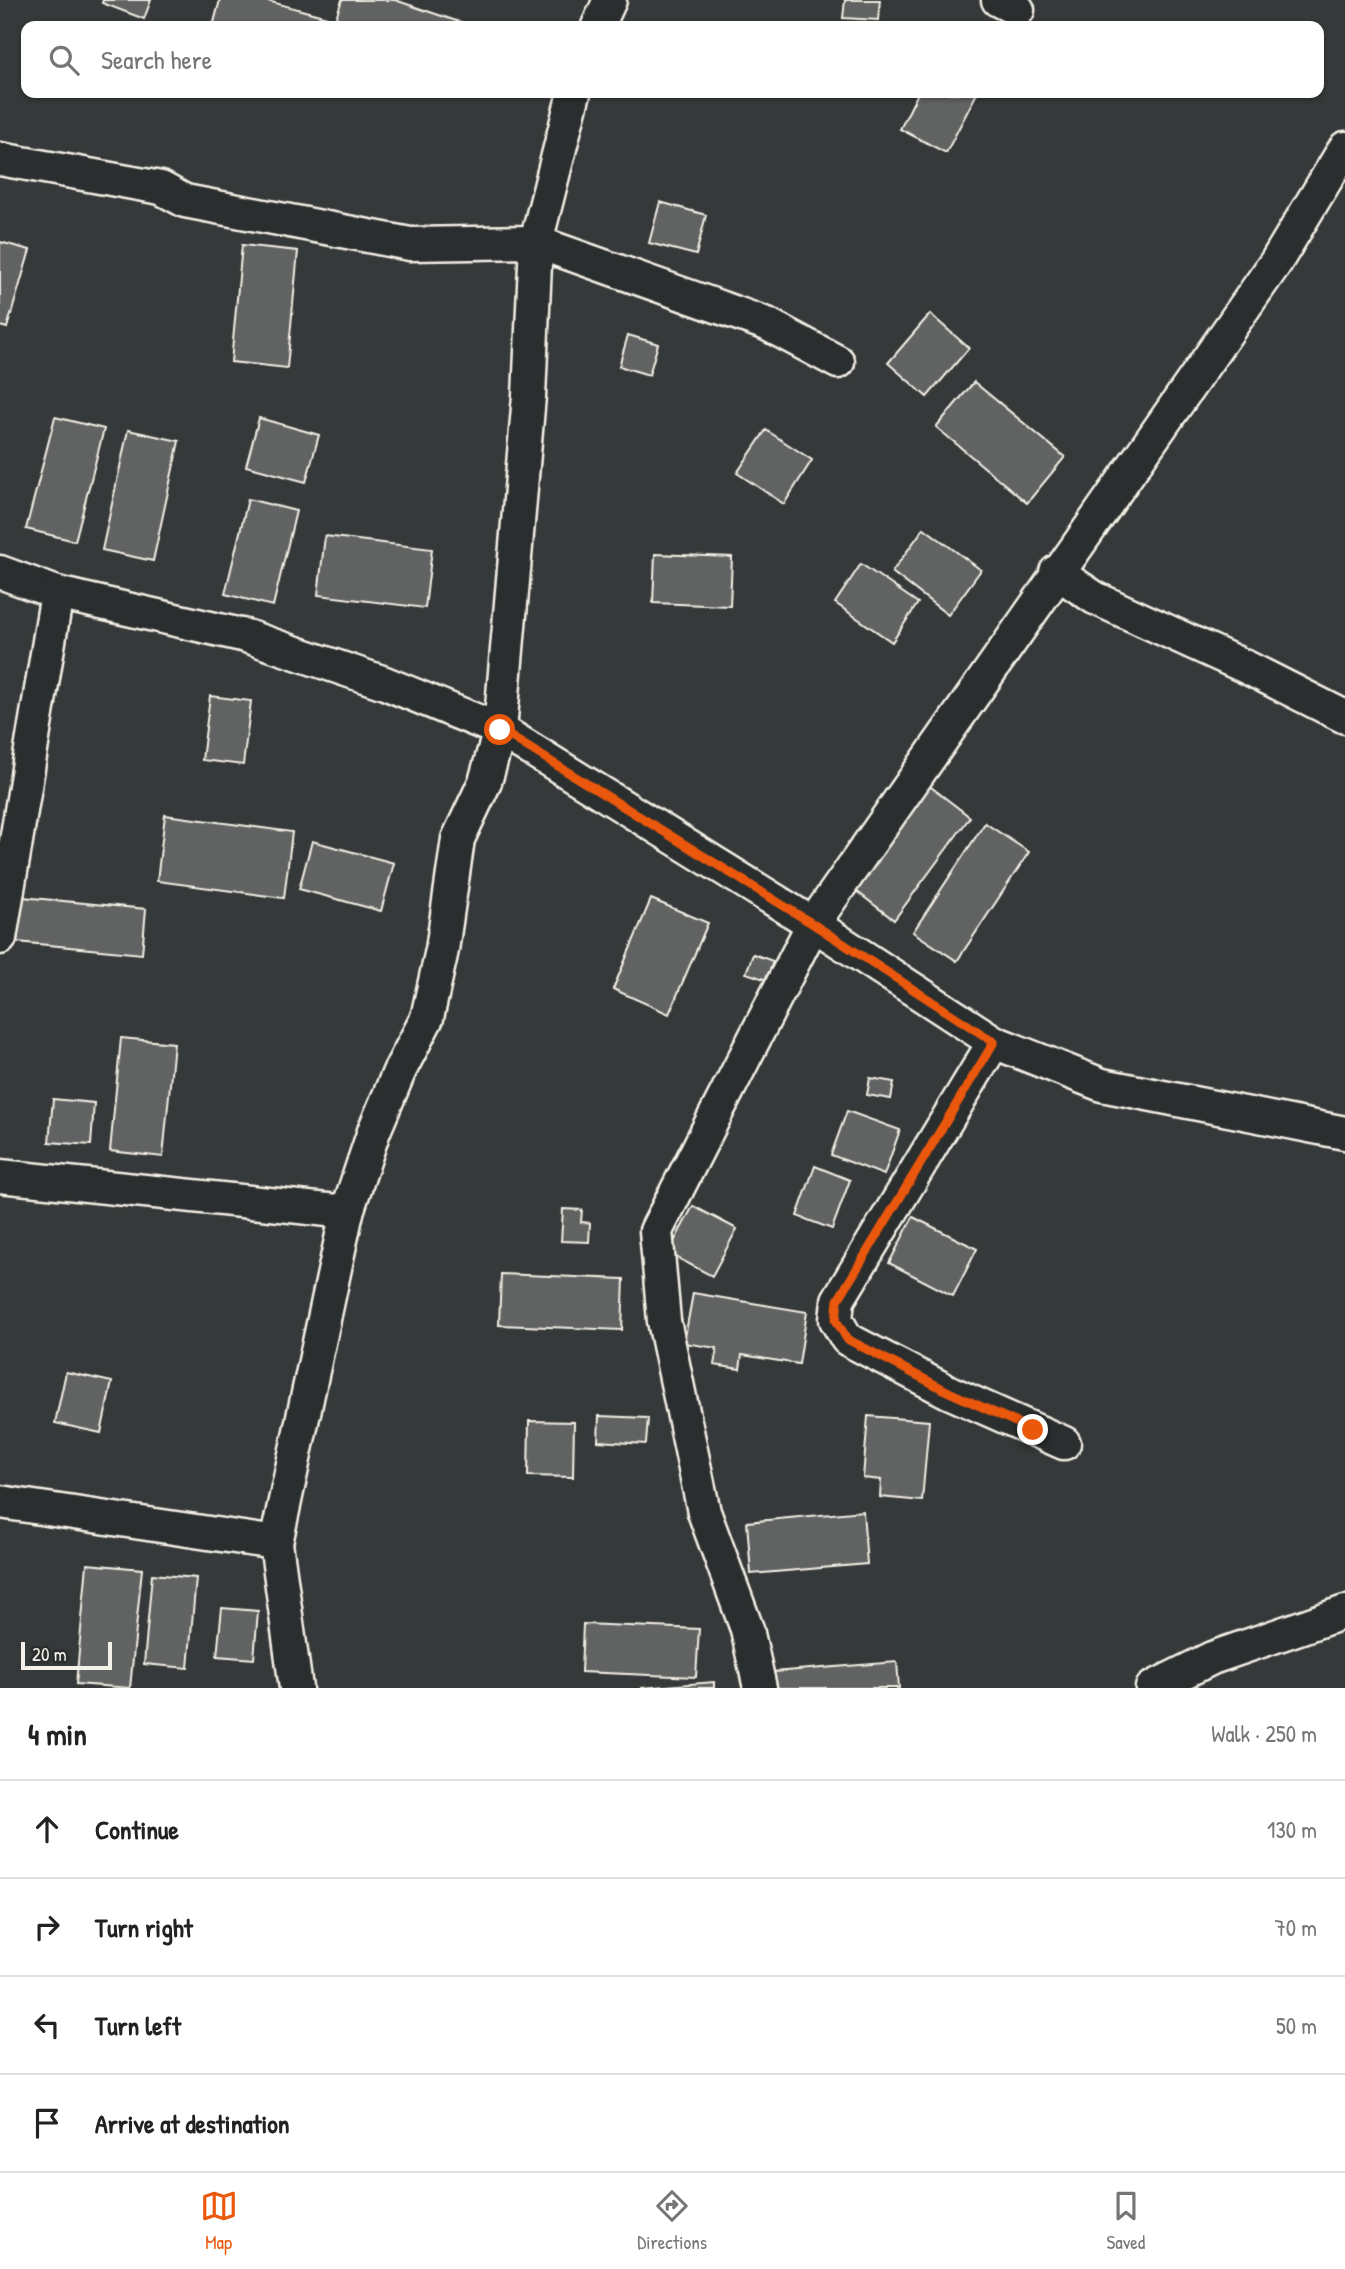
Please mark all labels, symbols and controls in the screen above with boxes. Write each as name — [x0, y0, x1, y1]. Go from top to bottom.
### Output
search box — [21, 21, 1324, 98]
icon: search — [45, 41, 83, 79]
text: Search here — [101, 42, 212, 77]
route start — [484, 714, 515, 745]
route end — [1017, 1414, 1048, 1445]
scale bar — [21, 1639, 112, 1671]
text: 20 m — [32, 1641, 67, 1667]
text: 4 min — [28, 1714, 87, 1754]
text: Walk · 250 m — [1211, 1718, 1317, 1749]
icon: ahead — [28, 1810, 66, 1848]
text: Continue — [95, 1812, 179, 1847]
text: 130 m — [1267, 1814, 1317, 1845]
icon: right — [28, 1908, 66, 1946]
text: Turn right — [95, 1910, 193, 1945]
text: 70 m — [1274, 1912, 1317, 1943]
icon: left — [28, 2006, 66, 2044]
text: Turn left — [95, 2008, 181, 2043]
text: 50 m — [1276, 2010, 1317, 2041]
icon: arrive — [28, 2104, 66, 2142]
text: Arrive at destination — [95, 2106, 290, 2141]
tab: Map — [200, 2187, 238, 2255]
tab: Directions — [637, 2187, 707, 2255]
tab: Saved — [1107, 2187, 1145, 2255]

